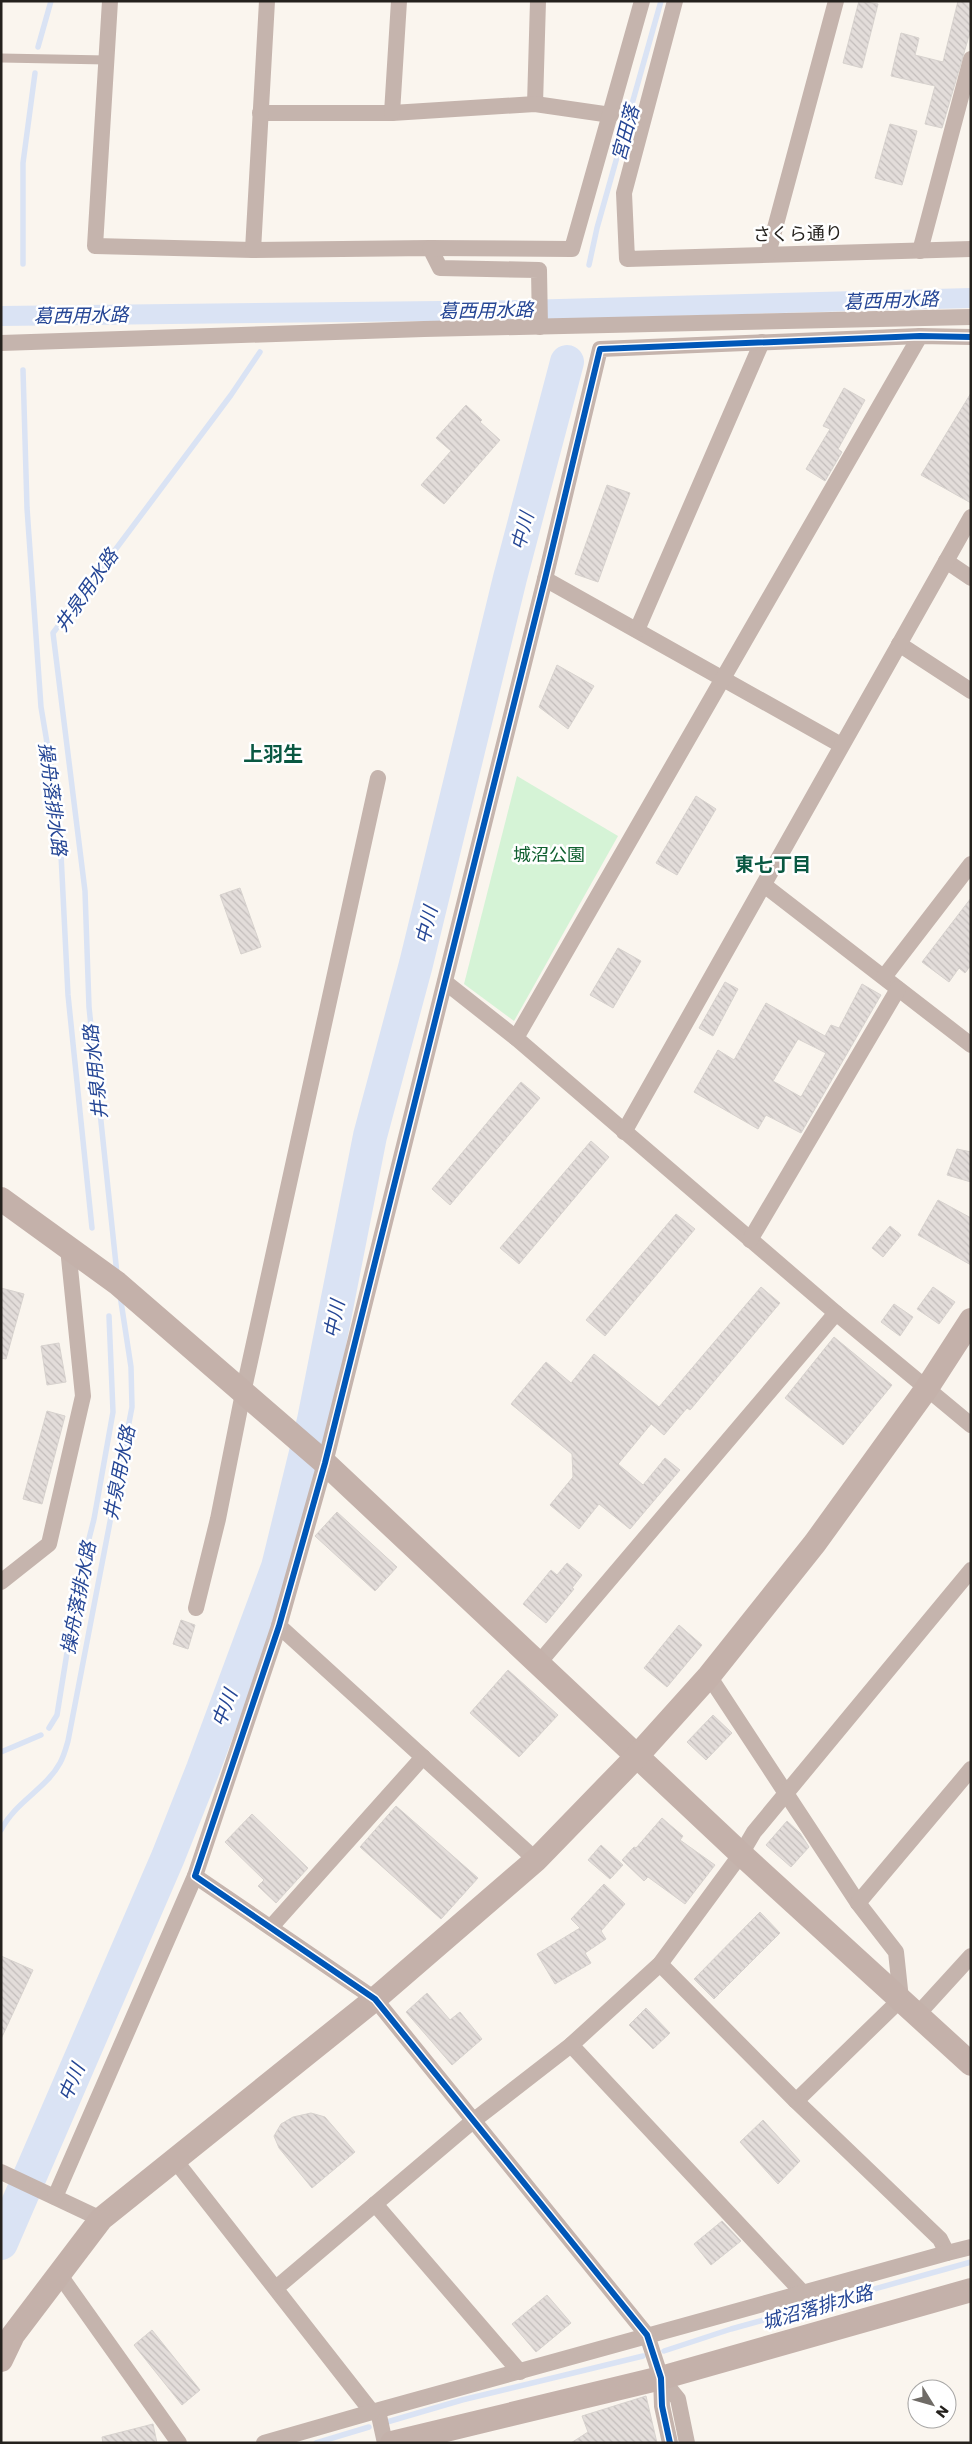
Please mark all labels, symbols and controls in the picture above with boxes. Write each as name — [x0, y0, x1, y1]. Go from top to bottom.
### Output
water label: 宮田落 — [605, 99, 647, 164]
street label: さくら通り — [753, 220, 843, 247]
water label: 葛西用水路 — [843, 285, 941, 316]
water label: 葛西用水路 — [438, 296, 536, 325]
water label: 葛西用水路 — [33, 301, 131, 330]
water label: 中川 — [505, 507, 541, 553]
water label: 井泉用水路 — [48, 542, 126, 637]
district label: 上羽生 — [243, 740, 303, 768]
water label: 操舟落排水路 — [32, 741, 73, 859]
park label: 城沼公園 — [513, 842, 585, 867]
district label: 東七丁目 — [735, 851, 811, 878]
water label: 中川 — [409, 901, 445, 947]
water label: 井泉用水路 — [77, 1021, 114, 1121]
water label: 中川 — [318, 1296, 352, 1340]
water label: 井泉用水路 — [97, 1422, 142, 1522]
water label: 操舟落排水路 — [54, 1538, 103, 1657]
water label: 中川 — [205, 1684, 245, 1731]
water label: 中川 — [52, 2058, 92, 2105]
water label: 城沼落排水路 — [759, 2278, 878, 2336]
north arrow — [907, 2379, 957, 2429]
text: N — [931, 2402, 954, 2422]

